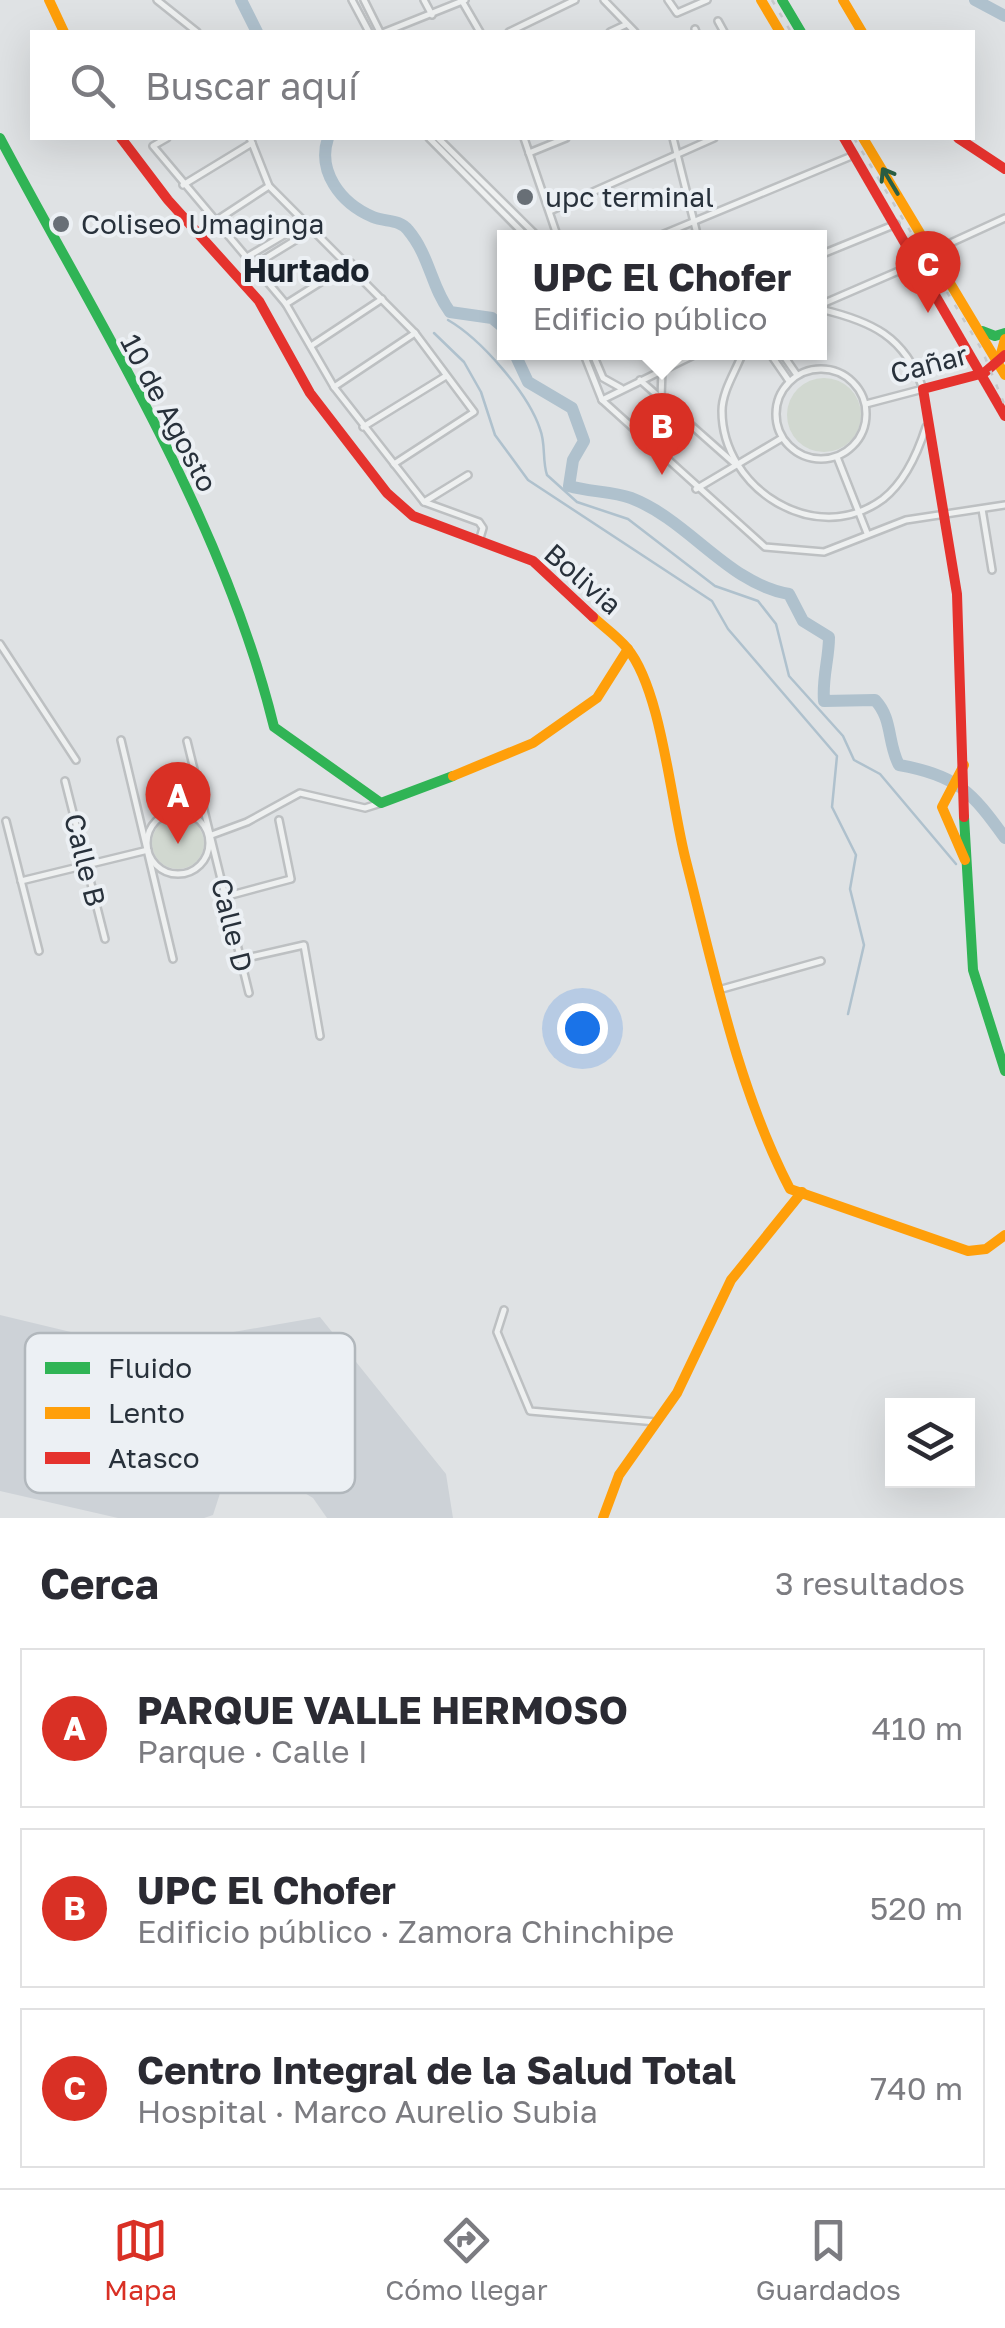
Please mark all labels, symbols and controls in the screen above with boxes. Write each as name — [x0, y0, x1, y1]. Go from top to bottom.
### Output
search box — [30, 30, 975, 140]
icon: search — [65, 58, 120, 113]
text: Buscar aquí — [145, 63, 358, 108]
one-way arrow — [880, 167, 900, 196]
place label: upc terminal — [545, 180, 714, 213]
marker: upc terminal — [514, 186, 536, 208]
place label: Coliseo Umaginga — [81, 207, 324, 240]
marker: Coliseo Umaginga — [50, 213, 72, 235]
popup — [497, 230, 827, 360]
pin: C — [896, 230, 960, 313]
district label: Hurtado — [243, 251, 369, 289]
text: UPC El Chofer — [532, 254, 792, 299]
text: Edificio público — [532, 299, 768, 337]
street label: 10 de Agosto — [114, 328, 225, 497]
street label: Cañar — [887, 337, 971, 390]
pin: B — [630, 392, 694, 475]
street label: Bolivia — [538, 536, 629, 621]
pin: A — [146, 762, 210, 844]
street label: Calle B — [58, 810, 113, 910]
street label: Calle D — [205, 875, 260, 975]
your location — [557, 1003, 608, 1054]
legend — [25, 1333, 355, 1493]
text: Fluido — [108, 1351, 192, 1384]
text: Lento — [108, 1396, 185, 1429]
map controls — [885, 1398, 975, 1488]
button: layers — [885, 1398, 975, 1488]
text: Atasco — [108, 1441, 200, 1474]
text: Cerca — [40, 1558, 159, 1608]
text: 3 resultados — [775, 1564, 965, 1602]
text: PARQUE VALLE HERMOSO — [137, 1687, 628, 1732]
text: A — [63, 1709, 86, 1747]
text: 410 m — [872, 1709, 963, 1747]
text: Parque · Calle I — [137, 1732, 368, 1770]
text: UPC El Chofer — [137, 1867, 396, 1912]
text: B — [63, 1889, 86, 1927]
text: 520 m — [870, 1889, 963, 1927]
text: Edificio público · Zamora Chinchipe — [137, 1912, 674, 1950]
text: Centro Integral de la Salud Total — [137, 2047, 736, 2092]
text: C — [63, 2069, 86, 2107]
text: 740 m — [870, 2069, 963, 2107]
text: Hospital · Marco Aurelio Subia — [137, 2092, 598, 2130]
tab: Mapa — [104, 2213, 177, 2306]
tab: Cómo llegar — [385, 2213, 548, 2306]
tab: Guardados — [756, 2213, 901, 2306]

